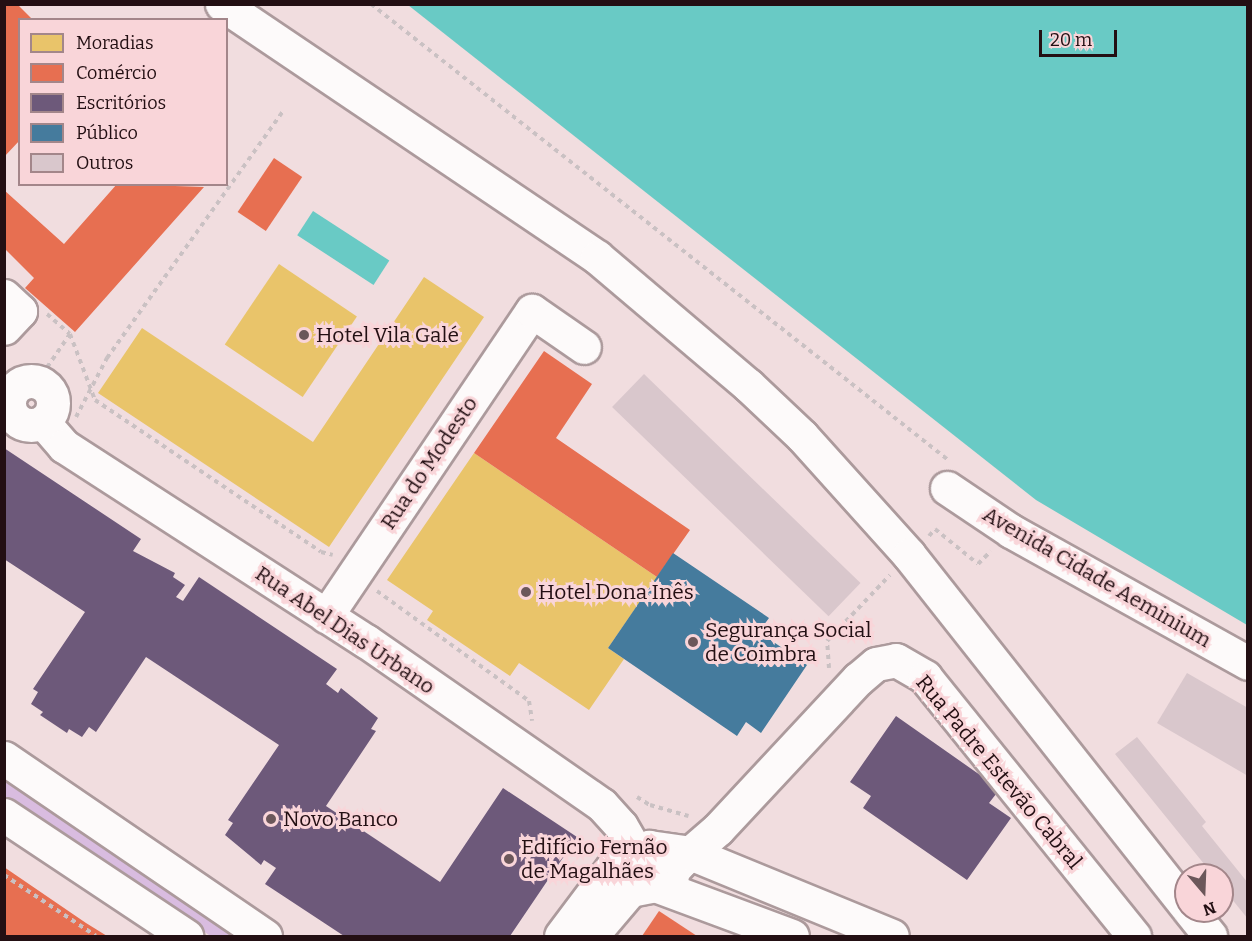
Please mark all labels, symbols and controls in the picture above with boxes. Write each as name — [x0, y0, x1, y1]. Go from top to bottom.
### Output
legend — [18, 18, 228, 186]
scale bar — [1042, 18, 1120, 56]
text: 20 m — [1050, 29, 1092, 51]
text: Moradias — [76, 32, 154, 54]
text: Comércio — [76, 62, 157, 84]
text: Escritórios — [76, 92, 166, 114]
text: Público — [76, 122, 138, 144]
text: Outros — [76, 152, 133, 174]
place label: Hotel Vila Galé — [316, 322, 459, 348]
marker: Hotel Vila Galé — [297, 328, 311, 342]
street label: Rua do Modesto — [375, 392, 483, 534]
street label: Avenida Cidade Aeminium — [978, 501, 1216, 653]
street label: Rua Abel Dias Urbano — [251, 561, 439, 699]
place label: Hotel Dona Inês — [538, 579, 694, 605]
marker: Hotel Dona Inês — [519, 585, 533, 599]
place label: Segurança Social de Coimbra — [705, 617, 871, 667]
marker: Segurança Social de Coimbra — [686, 635, 700, 649]
street label: Rua Padre Estevão Cabral — [911, 670, 1087, 874]
place label: Novo Banco — [283, 806, 398, 832]
marker: Novo Banco — [264, 812, 278, 826]
place label: Edifício Fernão de Magalhães — [521, 834, 668, 884]
marker: Edifício Fernão de Magalhães — [502, 852, 516, 866]
north arrow — [1174, 863, 1234, 923]
text: N — [1200, 898, 1218, 920]

